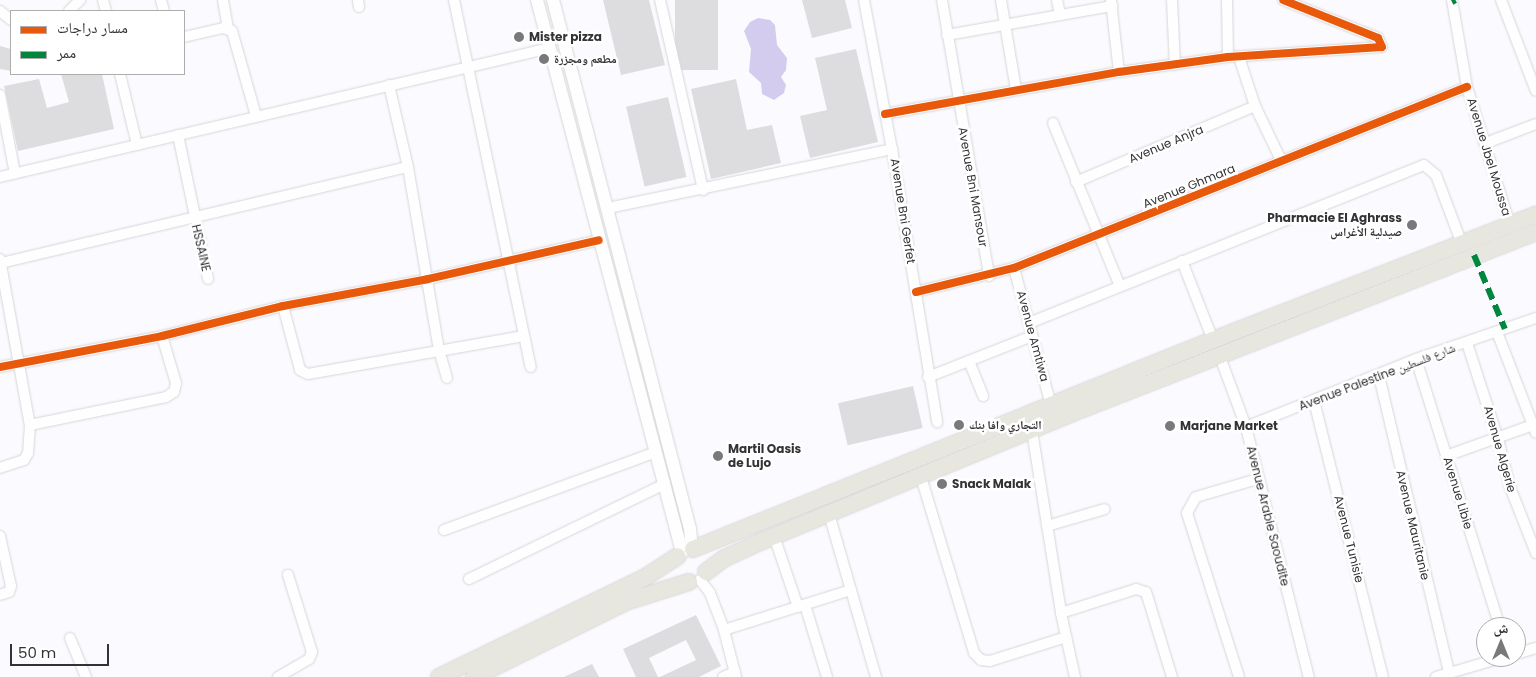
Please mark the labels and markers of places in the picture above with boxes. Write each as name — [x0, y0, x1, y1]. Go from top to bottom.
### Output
place label: Mister pizza — [529, 30, 602, 44]
marker: Mister pizza — [513, 31, 525, 43]
place label: مطعم ومجزرة — [554, 52, 617, 66]
marker: مطعم ومجزرة — [538, 53, 550, 65]
place label: Pharmacie El Aghrass صيدلية الأغراس — [1267, 211, 1402, 239]
marker: Pharmacie El Aghrass صيدلية الأغراس — [1406, 219, 1418, 231]
place label: التجاري وافا بنك — [969, 418, 1042, 432]
marker: التجاري وافا بنك — [953, 419, 965, 431]
place label: Marjane Market — [1180, 419, 1278, 433]
marker: Marjane Market — [1164, 420, 1176, 432]
place label: Martil Oasis de Lujo — [728, 442, 801, 470]
marker: Martil Oasis de Lujo — [712, 450, 724, 462]
place label: Snack Malak — [952, 477, 1031, 491]
marker: Snack Malak — [936, 478, 948, 490]

